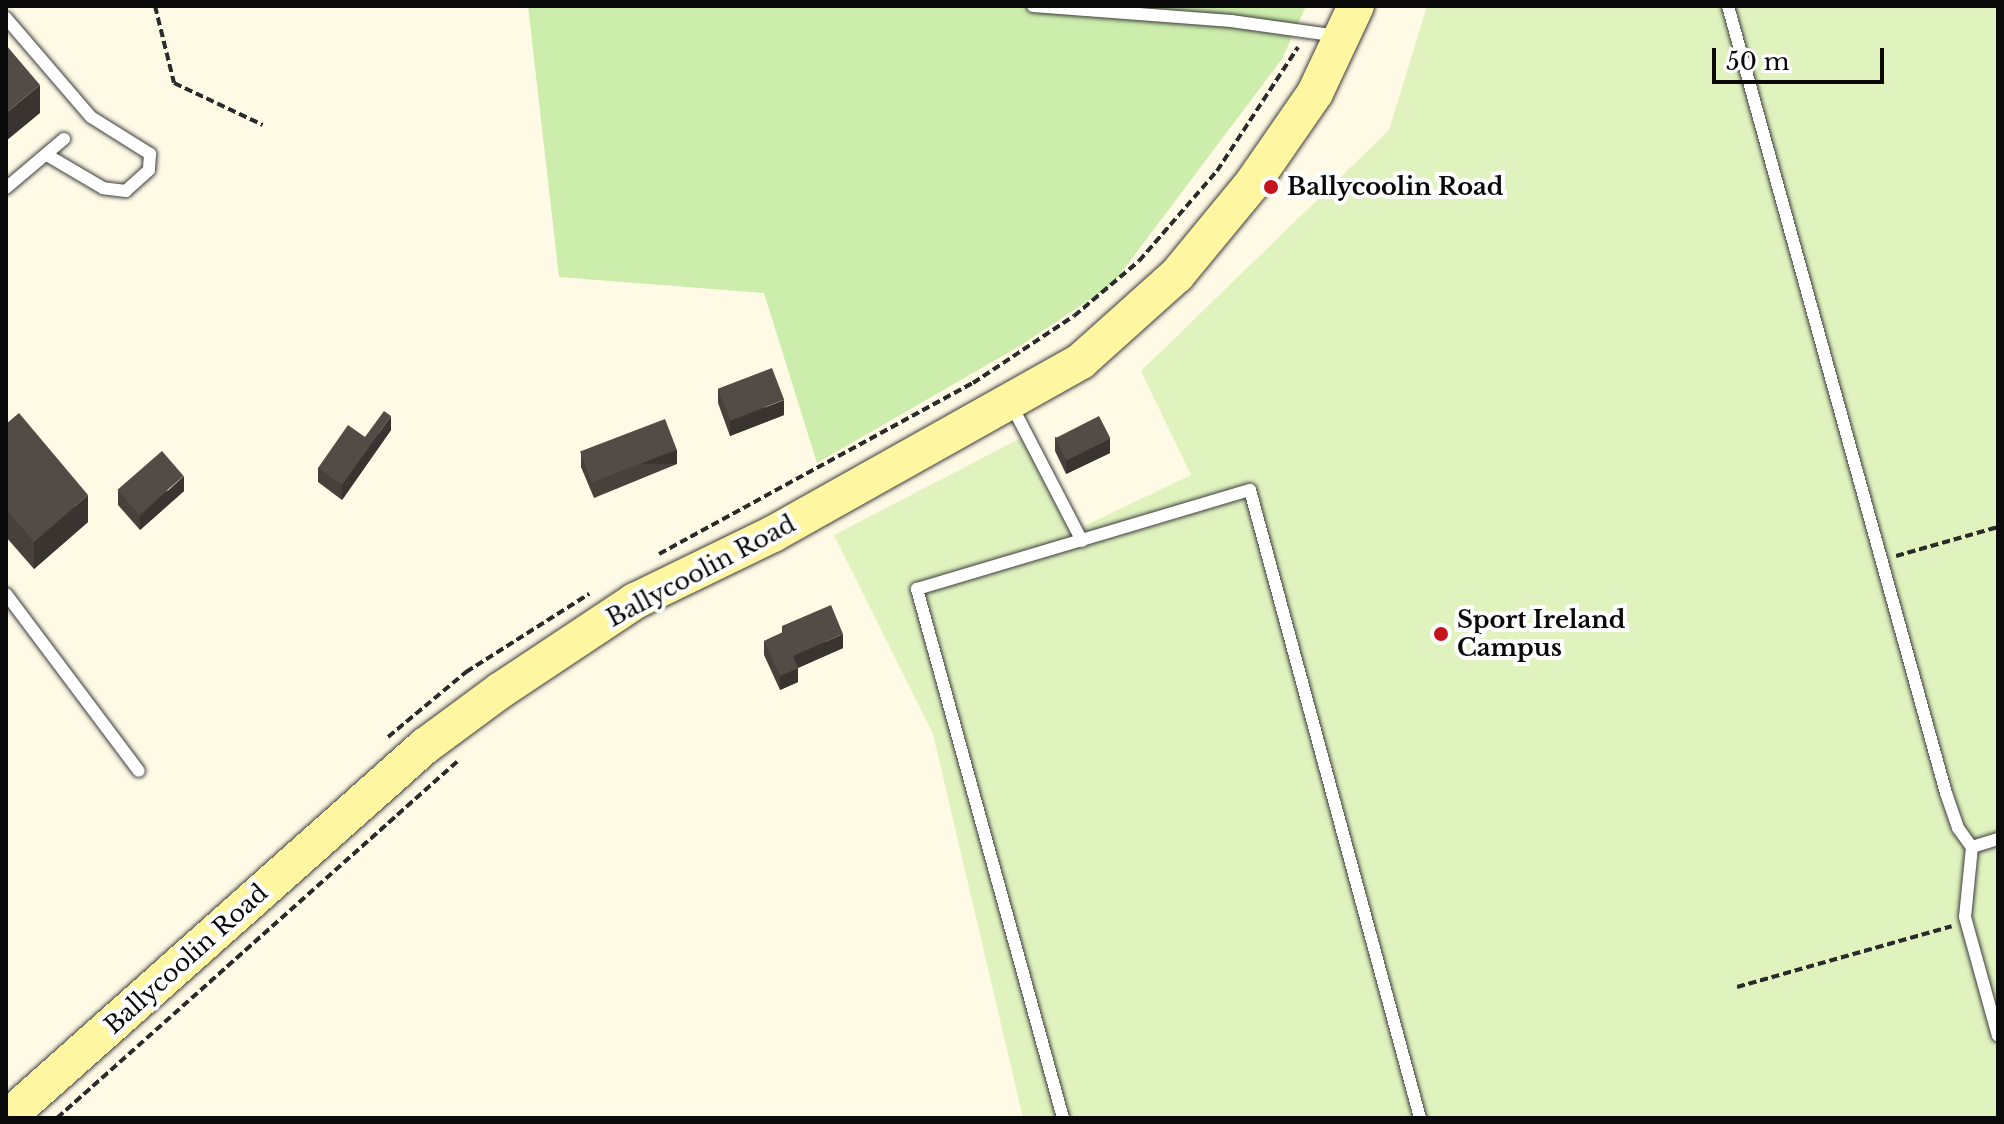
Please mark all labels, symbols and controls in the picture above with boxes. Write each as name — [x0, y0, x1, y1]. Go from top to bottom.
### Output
scale bar — [1716, 32, 1888, 82]
text: 50 m — [1726, 47, 1789, 76]
place label: Ballycoolin Road — [1287, 173, 1504, 201]
marker: Ballycoolin Road — [1262, 178, 1280, 196]
street label: Ballycoolin Road — [602, 509, 800, 633]
place label: Sport Ireland Campus — [1457, 606, 1625, 662]
marker: Sport Ireland Campus — [1432, 625, 1450, 643]
street label: Ballycoolin Road — [99, 878, 273, 1040]

